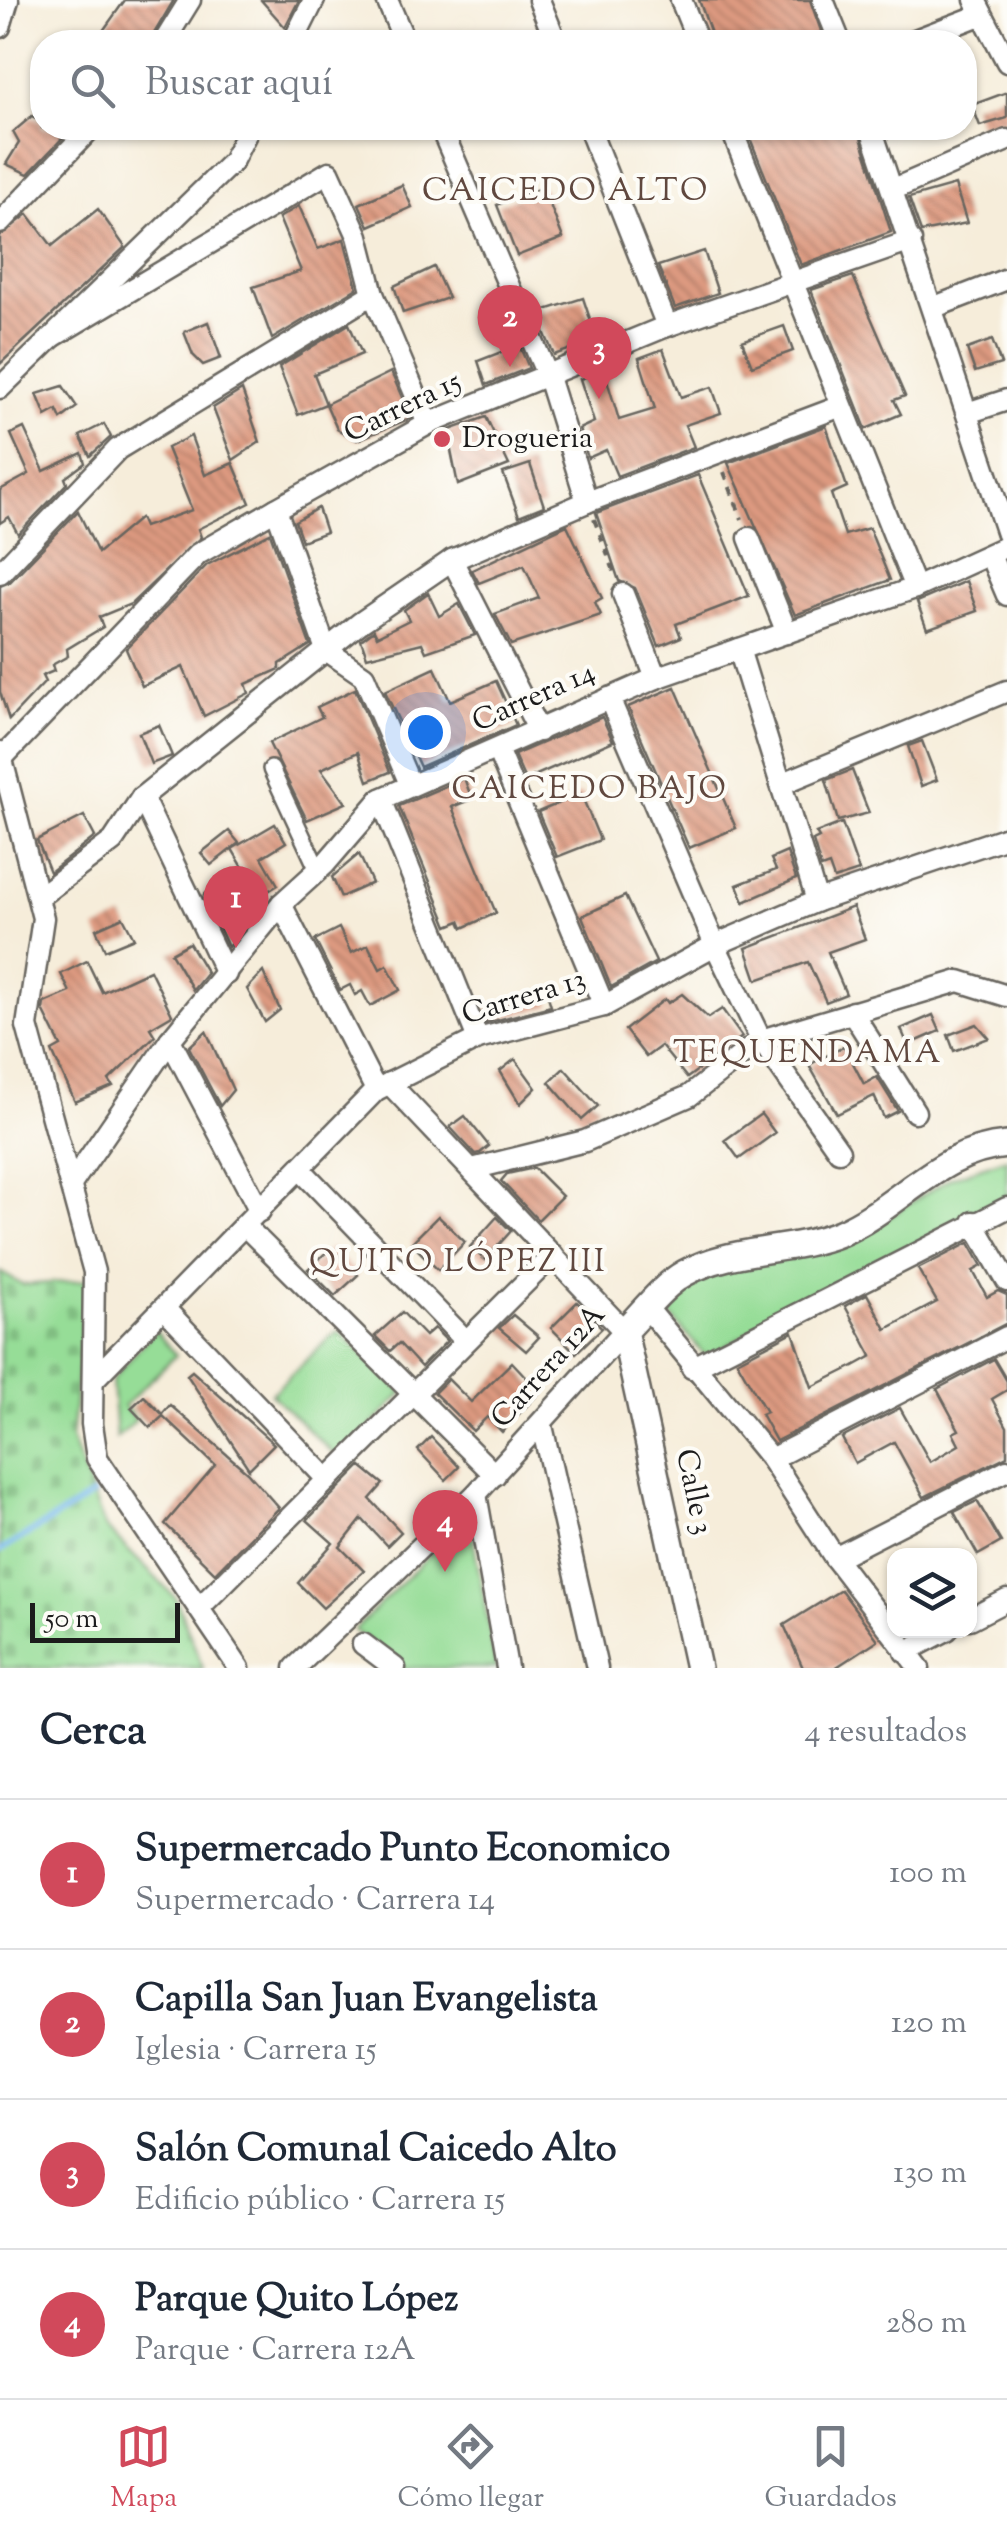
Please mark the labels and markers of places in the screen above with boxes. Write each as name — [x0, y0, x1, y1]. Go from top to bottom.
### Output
pin: 2 — [478, 284, 542, 367]
pin: 3 — [566, 316, 632, 399]
place label: Drogueria — [462, 418, 593, 461]
marker: Drogueria — [431, 428, 453, 450]
pin: 1 — [204, 866, 268, 948]
pin: 4 — [412, 1490, 478, 1572]

